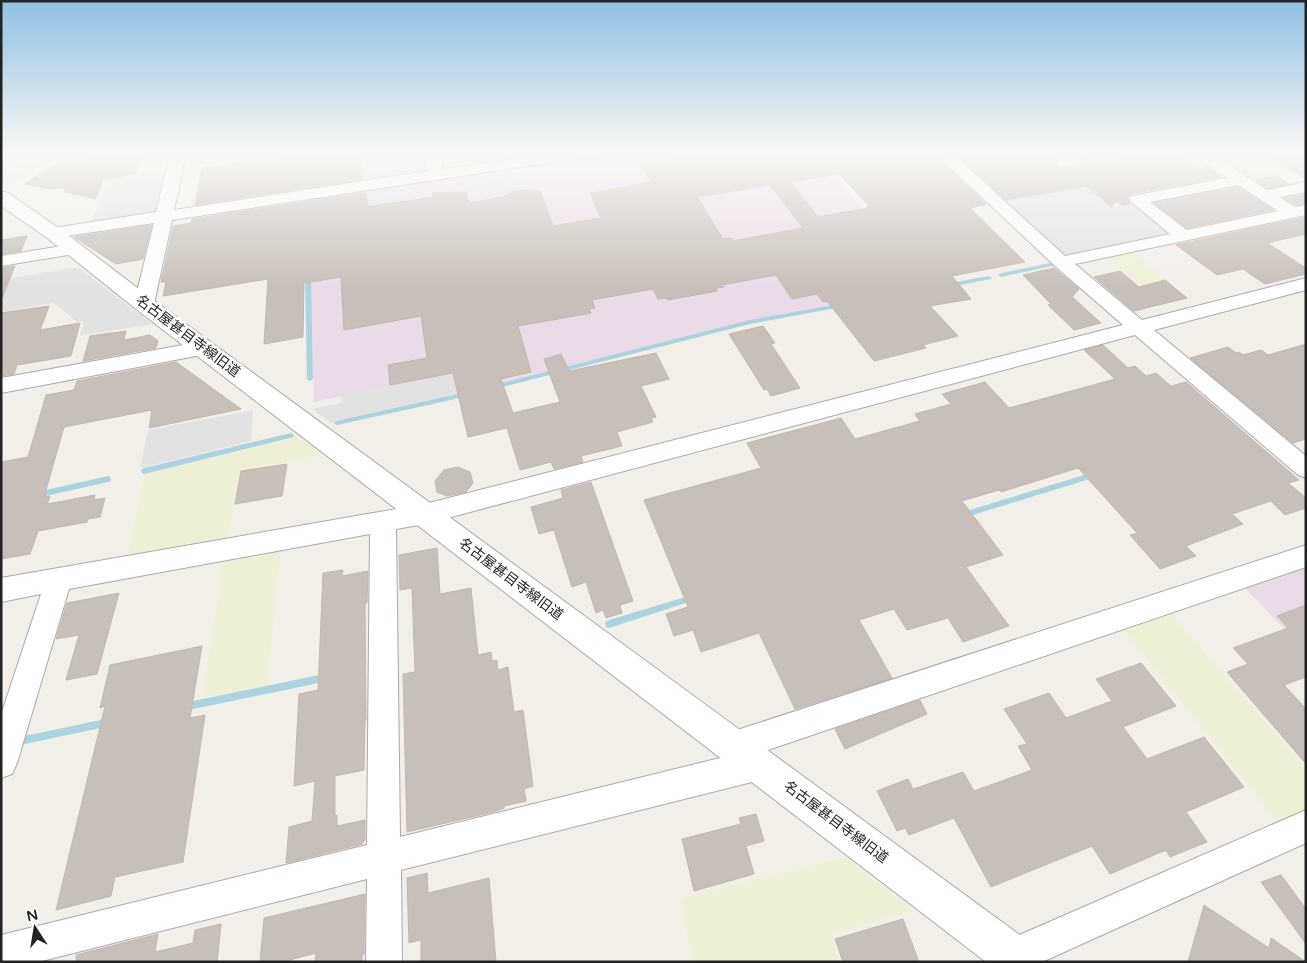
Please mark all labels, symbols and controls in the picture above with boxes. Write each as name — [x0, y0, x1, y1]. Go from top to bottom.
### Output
street label: 名古屋甚目寺線旧道 — [133, 291, 243, 381]
street label: 名古屋甚目寺線旧道 — [456, 534, 566, 624]
street label: 名古屋甚目寺線旧道 — [781, 777, 891, 867]
north arrow — [10, 903, 60, 953]
text: N — [25, 906, 40, 925]

